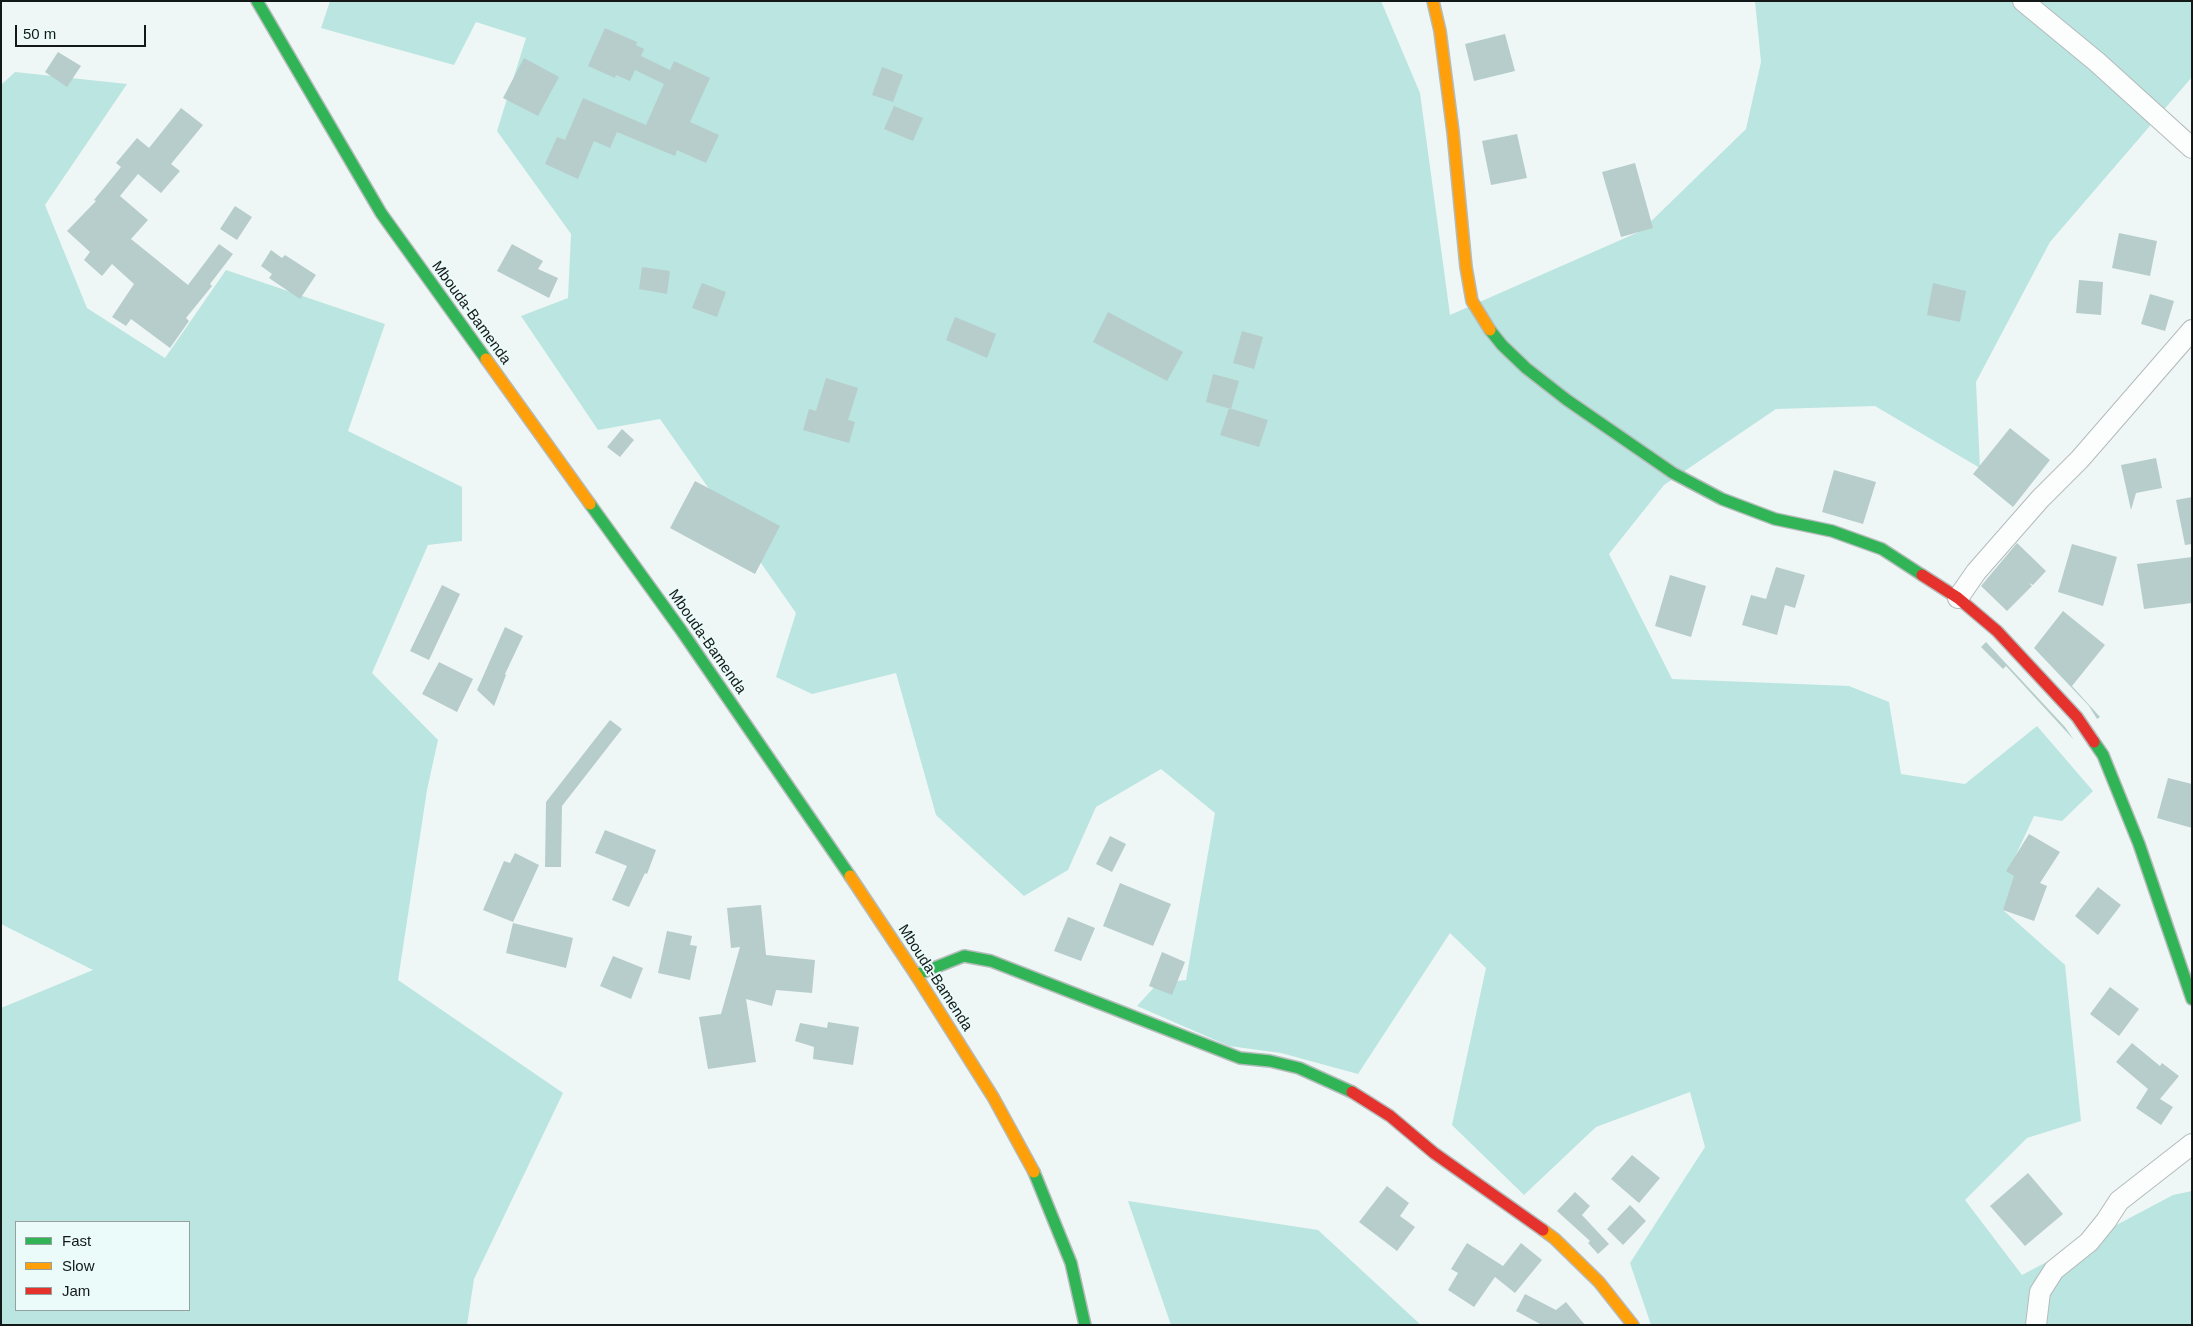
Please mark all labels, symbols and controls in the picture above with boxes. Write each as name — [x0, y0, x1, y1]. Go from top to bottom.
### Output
scale bar — [18, 15, 149, 47]
text: 50 m — [23, 25, 56, 42]
street label: Mbouda-Bamenda — [427, 258, 515, 368]
street label: Mbouda-Bamenda — [664, 586, 750, 698]
street label: Mbouda-Bamenda — [894, 921, 976, 1035]
legend — [15, 1221, 190, 1311]
text: Fast — [62, 1232, 91, 1249]
text: Slow — [62, 1257, 95, 1274]
text: Jam — [62, 1282, 90, 1299]

